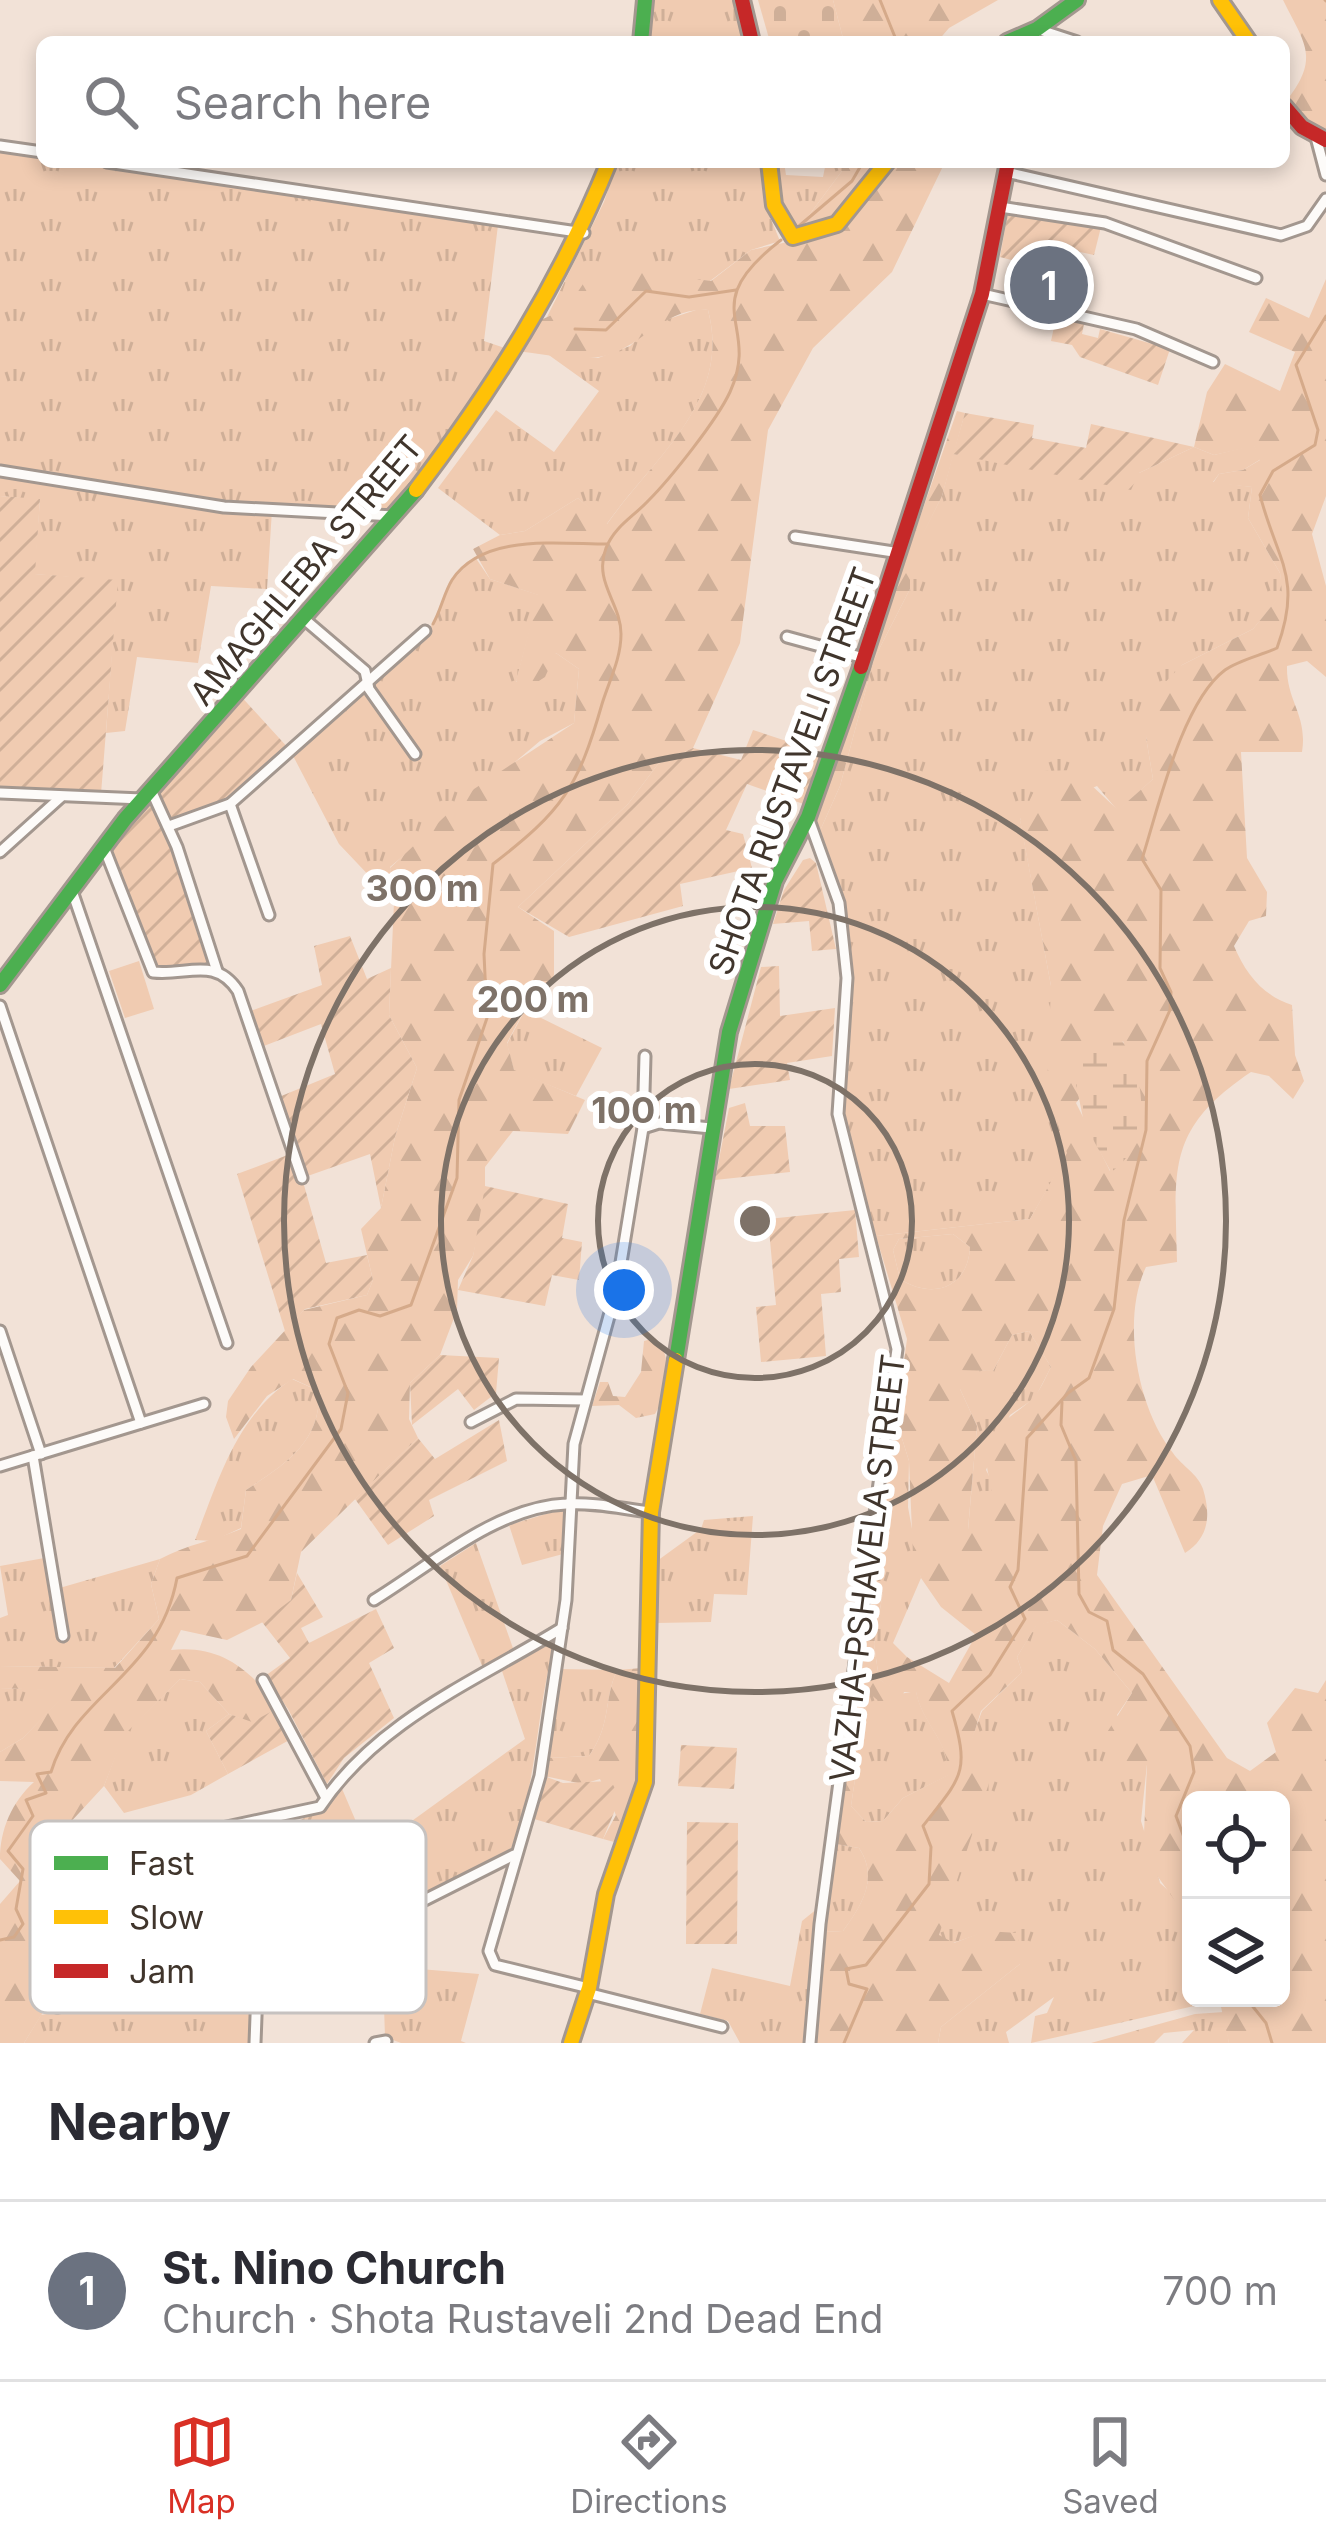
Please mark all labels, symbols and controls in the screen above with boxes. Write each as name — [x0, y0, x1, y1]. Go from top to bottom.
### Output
search box — [36, 36, 1290, 168]
icon: search — [78, 69, 144, 135]
text: Search here — [174, 75, 431, 130]
pin: 1 — [1010, 240, 1088, 330]
street label: AMAGHLEBA STREET — [181, 427, 431, 713]
street label: SHOTA RUSTAVELI STREET — [700, 562, 884, 980]
text: 300 m — [365, 866, 479, 910]
text: 200 m — [477, 977, 589, 1021]
text: 100 m — [591, 1088, 697, 1132]
centre of rings — [734, 1200, 776, 1242]
your location — [594, 1260, 654, 1320]
street label: VAZHA-PSHAVELA STREET — [821, 1352, 913, 1784]
map controls — [1182, 1791, 1290, 2007]
button: locate — [1182, 1791, 1290, 1899]
legend — [30, 1821, 426, 2013]
text: Fast — [129, 1843, 195, 1883]
text: Slow — [129, 1897, 204, 1937]
button: layers — [1182, 1899, 1290, 2007]
text: Jam — [129, 1951, 195, 1991]
text: Nearby — [48, 2091, 231, 2152]
text: St. Nino Church — [162, 2240, 506, 2295]
text: 1 — [79, 2267, 95, 2314]
text: 700 m — [1162, 2267, 1278, 2314]
text: Church · Shota Rustaveli 2nd Dead End — [162, 2295, 883, 2342]
tab: Map — [167, 2409, 236, 2521]
tab: Directions — [570, 2409, 728, 2521]
tab: Saved — [1062, 2409, 1159, 2521]

